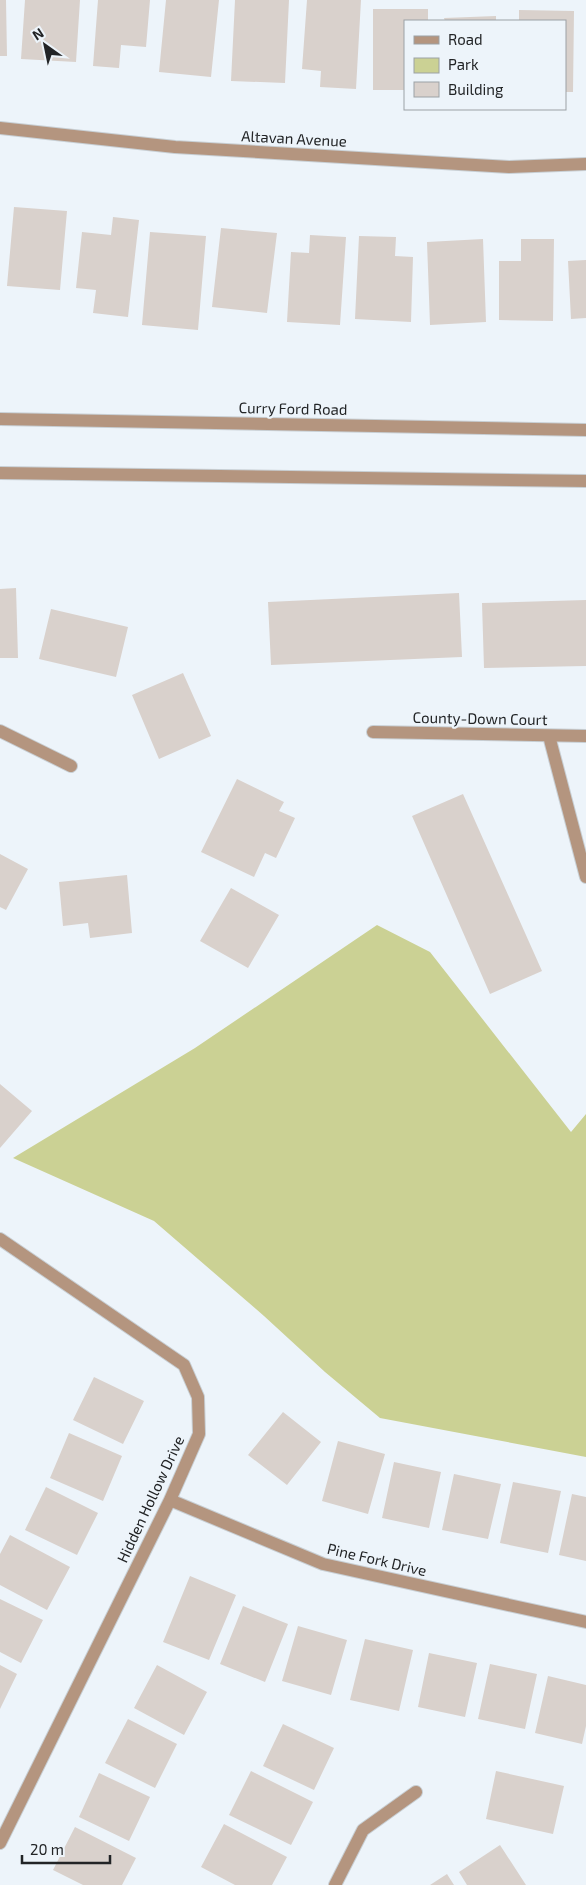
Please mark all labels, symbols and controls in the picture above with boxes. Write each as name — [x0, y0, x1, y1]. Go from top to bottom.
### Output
north arrow — [20, 20, 70, 70]
legend — [404, 20, 566, 110]
text: N — [29, 24, 47, 44]
text: Road — [448, 30, 483, 48]
text: Park — [448, 55, 479, 73]
text: Building — [448, 80, 504, 98]
street label: Altavan Avenue — [241, 126, 347, 150]
street label: Curry Ford Road — [238, 398, 348, 418]
street label: County-Down Court — [412, 708, 548, 728]
street label: Hidden Hollow Drive — [113, 1433, 187, 1565]
street label: Pine Fork Drive — [326, 1539, 428, 1579]
scale bar — [22, 1832, 110, 1864]
text: 20 m — [30, 1840, 64, 1858]

